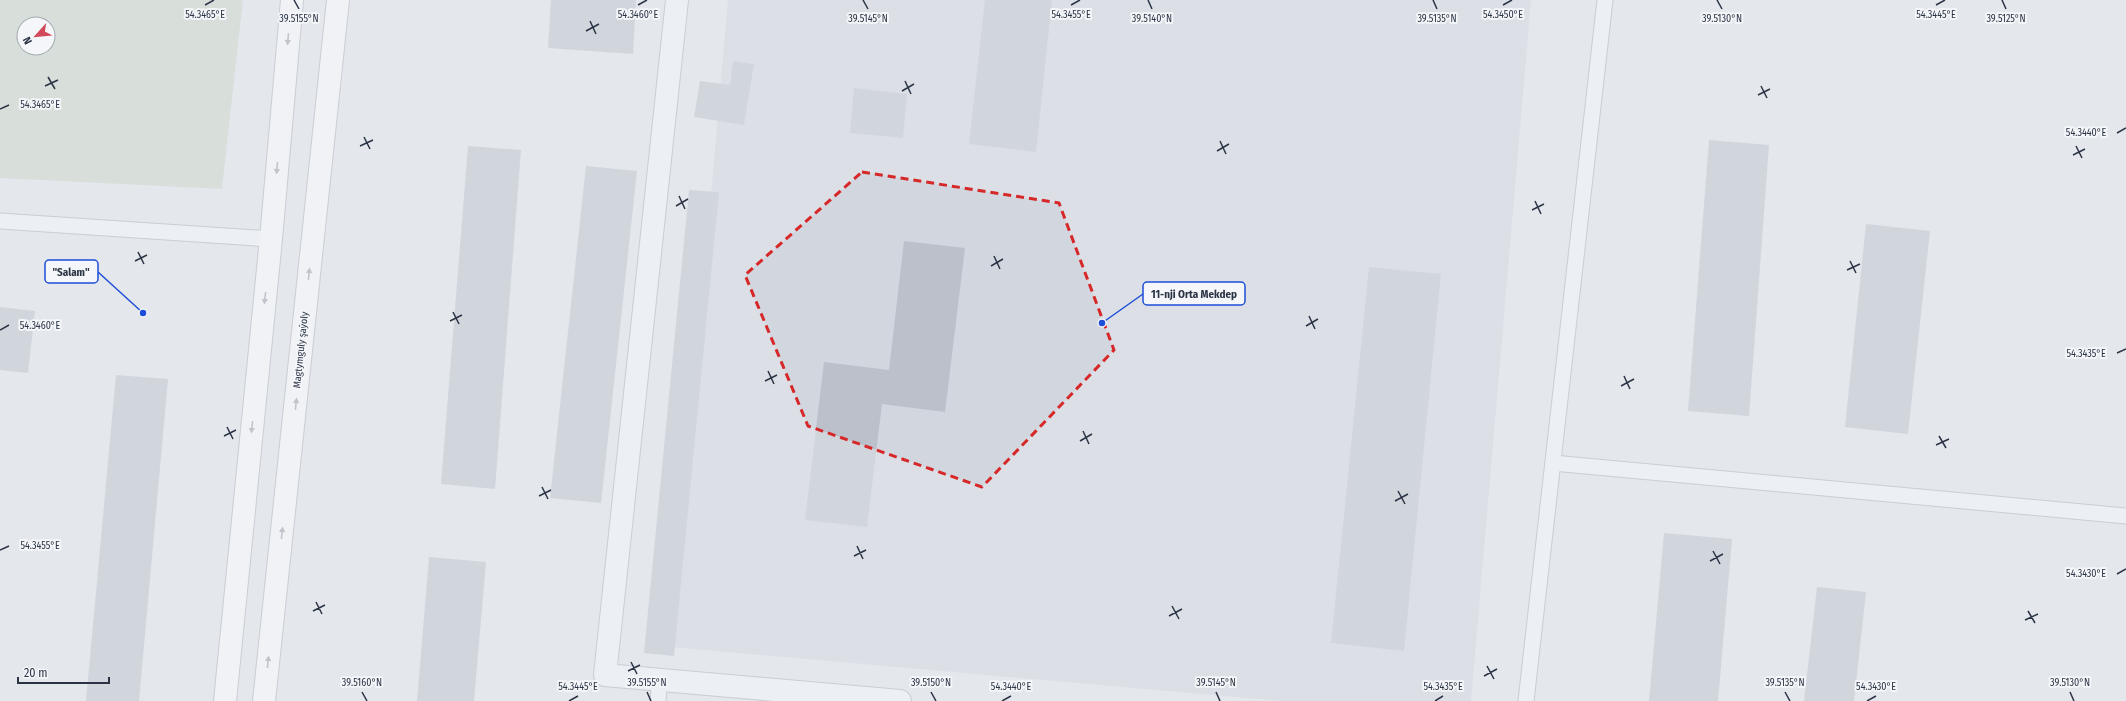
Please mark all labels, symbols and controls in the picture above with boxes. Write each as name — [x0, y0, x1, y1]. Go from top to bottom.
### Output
text: 54.3465°E — [185, 9, 225, 21]
text: 54.3460°E — [618, 9, 659, 21]
text: 54.3455°E — [1051, 9, 1091, 21]
text: 54.3450°E — [1483, 9, 1523, 21]
text: 54.3445°E — [1916, 9, 1956, 21]
text: 39.5155°N — [279, 13, 319, 25]
text: 39.5145°N — [848, 13, 888, 25]
text: 39.5140°N — [1132, 13, 1172, 25]
text: 39.5135°N — [1417, 13, 1457, 25]
text: 39.5130°N — [1702, 13, 1742, 25]
text: 39.5125°N — [1986, 13, 2026, 25]
north arrow — [16, 16, 56, 56]
one-way arrow — [285, 33, 292, 45]
text: N — [20, 34, 35, 46]
text: 54.3465°E — [20, 99, 60, 111]
text: 54.3440°E — [2066, 127, 2106, 139]
one-way arrow — [274, 162, 281, 174]
callout: "Salam" — [45, 260, 98, 283]
text: "Salam" — [52, 266, 90, 279]
one-way arrow — [306, 268, 312, 280]
callout: 11-nji Orta Mekdep — [1143, 282, 1245, 305]
text: 11-nji Orta Mekdep — [1151, 288, 1237, 301]
one-way arrow — [262, 292, 269, 304]
street label: Magtymguly şaýoly — [290, 311, 311, 389]
text: 54.3460°E — [20, 320, 61, 332]
text: 54.3435°E — [2066, 348, 2106, 360]
one-way arrow — [292, 398, 299, 410]
one-way arrow — [249, 421, 256, 433]
one-way arrow — [279, 527, 285, 539]
text: 54.3455°E — [20, 540, 60, 552]
text: 54.3430°E — [2066, 568, 2106, 580]
one-way arrow — [265, 656, 272, 668]
scale bar — [18, 659, 109, 685]
text: 20 m — [24, 666, 48, 680]
text: 39.5160°N — [342, 677, 382, 689]
text: 39.5155°N — [627, 677, 667, 689]
text: 39.5150°N — [911, 677, 951, 689]
text: 39.5145°N — [1196, 677, 1236, 689]
text: 39.5135°N — [1765, 677, 1805, 689]
text: 39.5130°N — [2050, 677, 2090, 689]
text: 54.3445°E — [558, 681, 598, 693]
text: 54.3440°E — [991, 681, 1031, 693]
text: 54.3435°E — [1423, 681, 1463, 693]
text: 54.3430°E — [1856, 681, 1896, 693]

